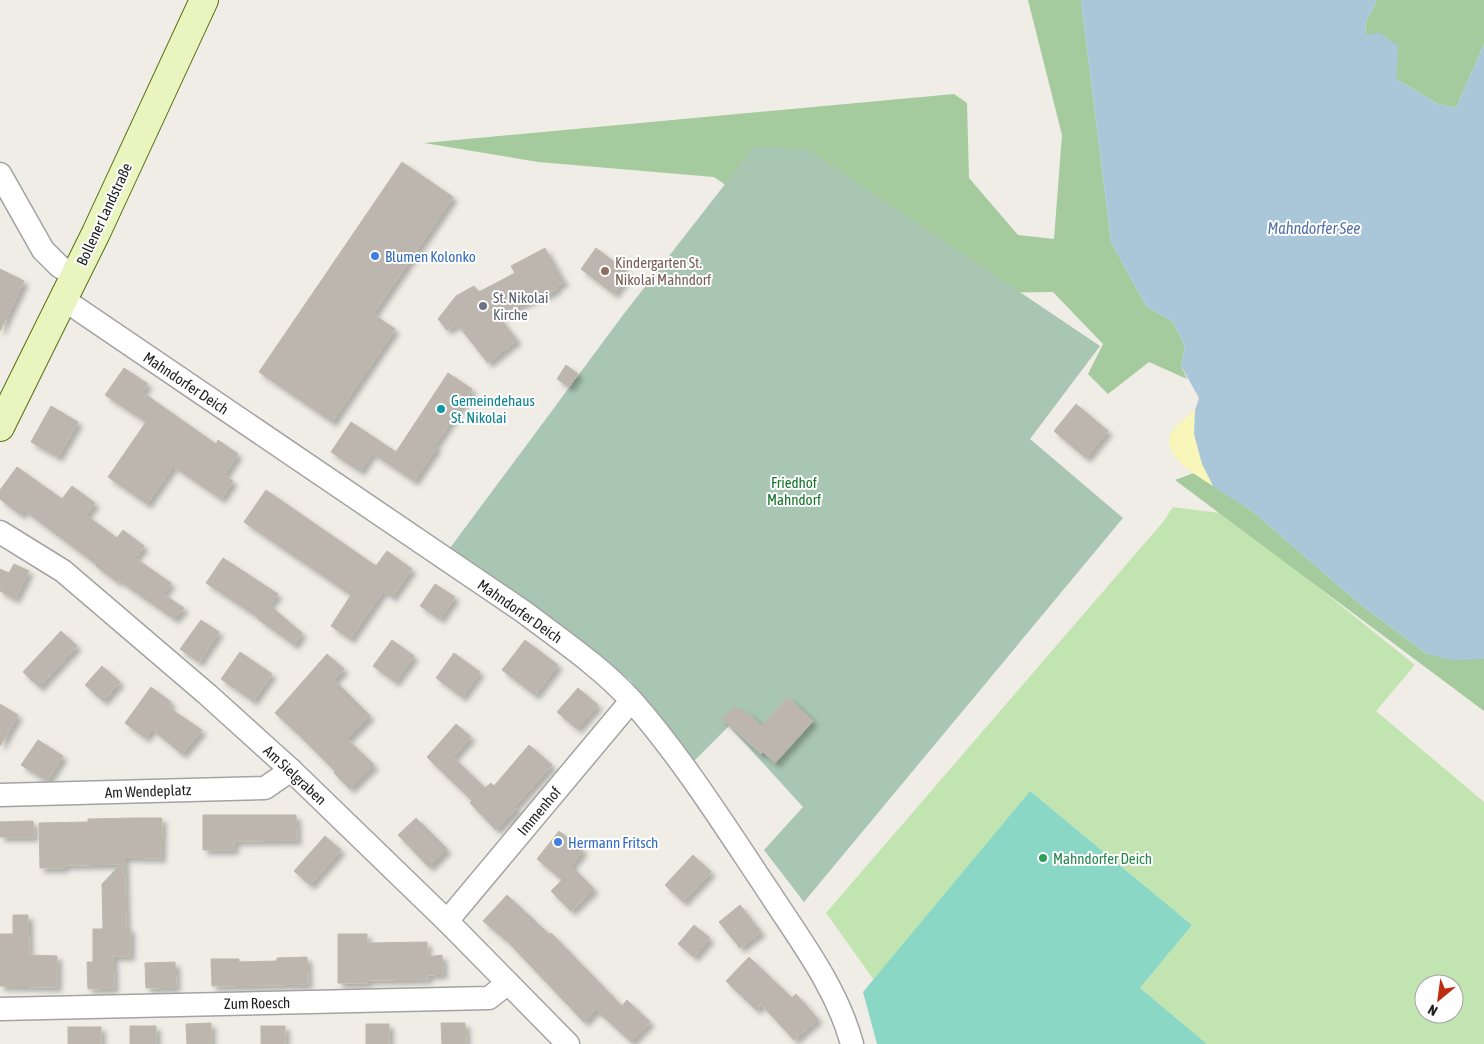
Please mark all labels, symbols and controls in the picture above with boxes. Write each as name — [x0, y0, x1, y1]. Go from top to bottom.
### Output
street label: Bollener Landstraße — [73, 160, 135, 268]
water label: Mahndorfer See — [1268, 219, 1360, 237]
place label: Blumen Kolonko — [385, 248, 476, 265]
marker: Blumen Kolonko — [369, 250, 381, 262]
place label: Kindergarten St. Nikolai Mahndorf — [615, 254, 711, 288]
marker: Kindergarten St. Nikolai Mahndorf — [599, 265, 611, 277]
place label: St. Nikolai Kirche — [493, 289, 548, 323]
marker: St. Nikolai Kirche — [477, 300, 489, 312]
street label: Mahndorfer Deich — [140, 348, 232, 418]
place label: Gemeindehaus St. Nikolai — [451, 392, 535, 426]
marker: Gemeindehaus St. Nikolai — [435, 403, 447, 415]
park label: Friedhof Mahndorf — [767, 474, 821, 508]
street label: Mahndorfer Deich — [475, 576, 565, 646]
street label: Am Sielgraben — [260, 742, 330, 808]
street label: Am Wendeplatz — [105, 781, 192, 801]
street label: Immenhof — [514, 783, 564, 839]
place label: Hermann Fritsch — [568, 834, 658, 851]
marker: Hermann Fritsch — [552, 836, 564, 848]
place label: Mahndorfer Deich — [1053, 850, 1152, 867]
marker: Mahndorfer Deich — [1037, 852, 1049, 864]
north arrow — [1414, 974, 1464, 1024]
street label: Zum Roesch — [224, 994, 290, 1012]
text: N — [1425, 1001, 1440, 1019]

